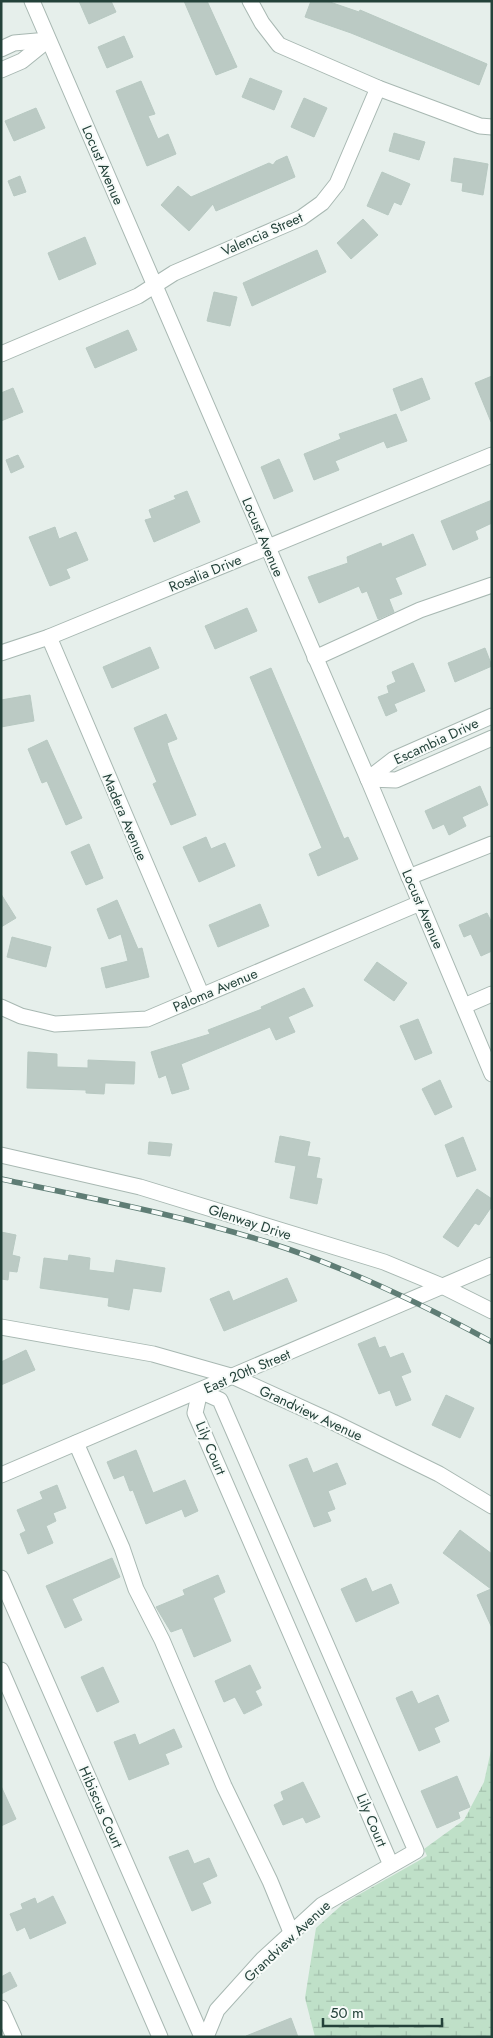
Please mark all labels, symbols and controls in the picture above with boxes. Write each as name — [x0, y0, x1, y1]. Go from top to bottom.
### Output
street label: Locust Avenue — [77, 122, 129, 208]
street label: Valencia Street — [218, 207, 306, 261]
street label: Locust Avenue — [237, 494, 289, 580]
street label: Rosalia Drive — [166, 549, 244, 597]
street label: Escambia Drive — [390, 713, 482, 769]
street label: Madera Avenue — [98, 770, 152, 864]
street label: Locust Avenue — [397, 866, 449, 952]
street label: Paloma Avenue — [170, 963, 260, 1017]
street label: Glenway Drive — [206, 1199, 294, 1245]
street label: East 20th Street — [201, 1344, 294, 1398]
street label: Grandview Avenue — [256, 1380, 366, 1446]
street label: Lily Court — [191, 1418, 231, 1478]
street label: Hibiscus Court — [74, 1763, 128, 1852]
street label: Lily Court — [352, 1790, 392, 1850]
street label: Grandview Avenue — [239, 1896, 335, 1986]
scale bar — [323, 1996, 442, 2028]
text: 50 m — [330, 2002, 364, 2024]

